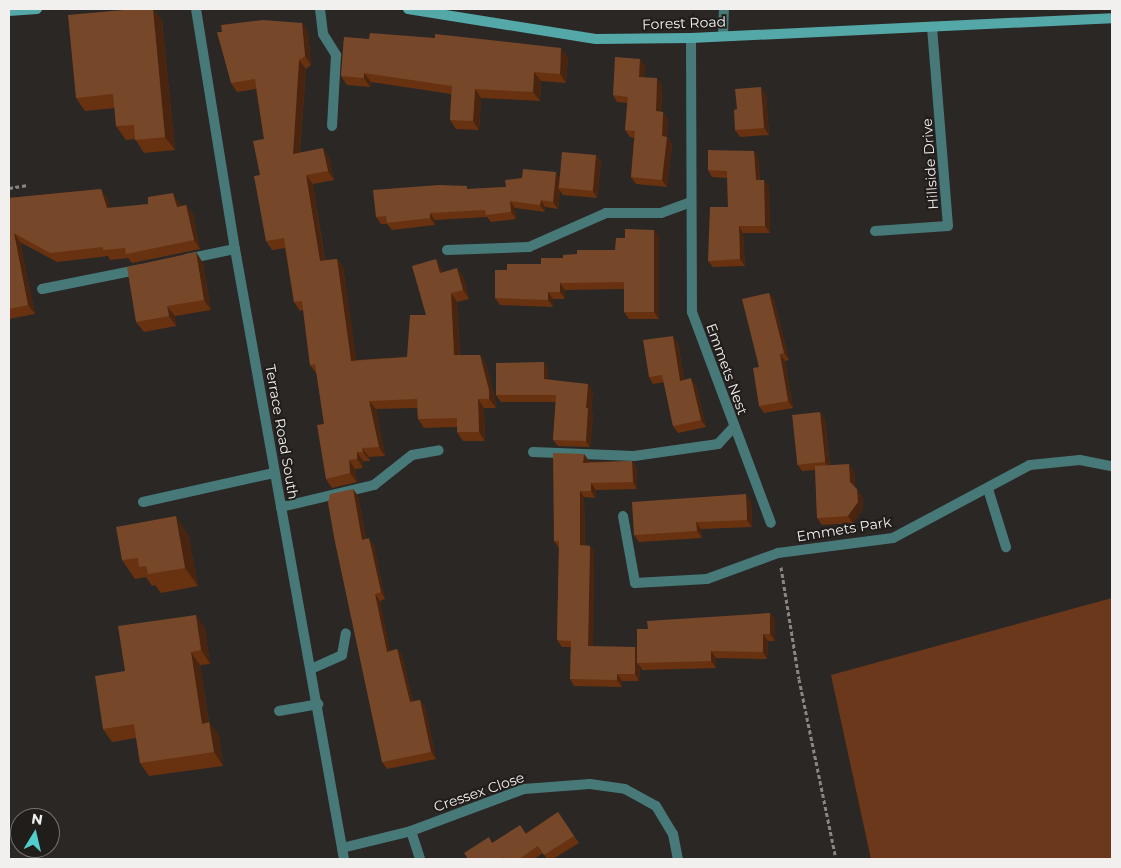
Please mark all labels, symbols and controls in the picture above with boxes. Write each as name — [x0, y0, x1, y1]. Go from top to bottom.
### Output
street label: Forest Road — [642, 13, 726, 33]
street label: Hillside Drive — [918, 118, 942, 210]
street label: Emmets Nest — [703, 321, 751, 417]
street label: Terrace Road South — [262, 363, 302, 501]
street label: Emmets Park — [795, 513, 893, 545]
street label: Cressex Close — [432, 769, 526, 815]
north arrow — [10, 808, 60, 858]
text: N — [30, 809, 44, 829]

